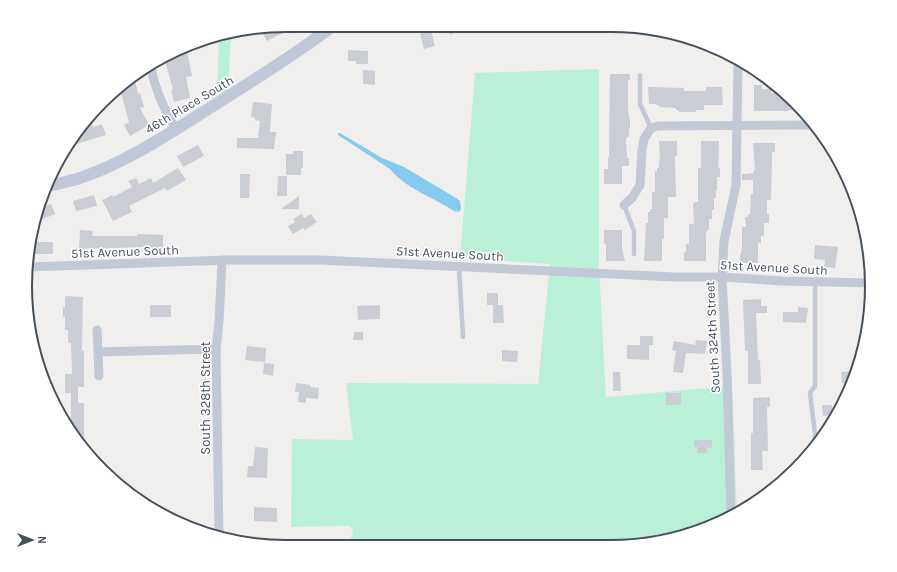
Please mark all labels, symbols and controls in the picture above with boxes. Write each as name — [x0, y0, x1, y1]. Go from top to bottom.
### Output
street label: 46th Place South — [142, 72, 236, 137]
street label: 51st Avenue South — [71, 242, 179, 261]
street label: 51st Avenue South — [396, 243, 504, 264]
street label: 51st Avenue South — [720, 257, 828, 278]
street label: South 324th Street — [702, 280, 723, 394]
street label: South 328th Street — [198, 341, 213, 455]
north arrow — [12, 520, 52, 560]
text: N — [35, 536, 48, 544]

